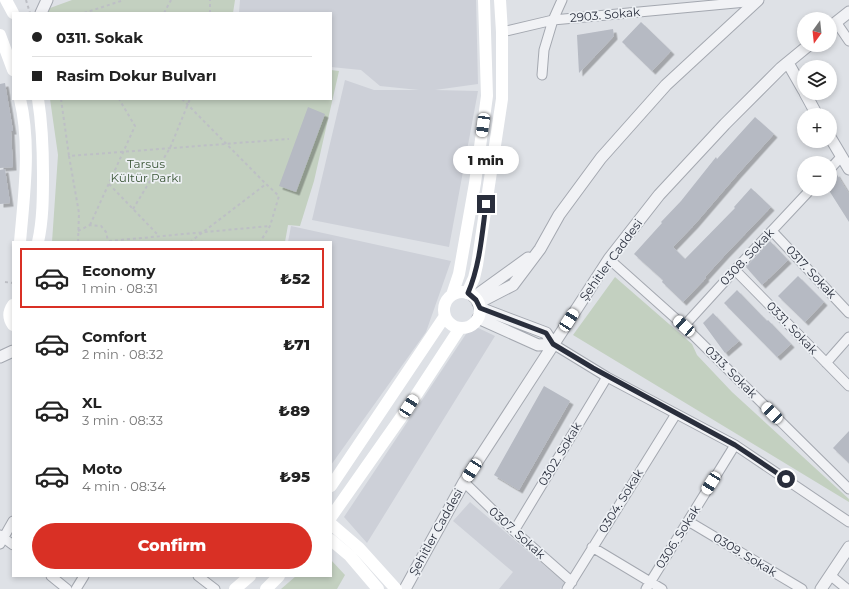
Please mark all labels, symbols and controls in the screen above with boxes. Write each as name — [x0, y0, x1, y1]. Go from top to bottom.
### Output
street label: 2903. Sokak — [569, 4, 642, 25]
north arrow — [797, 12, 837, 52]
map controls — [797, 12, 837, 196]
text: 0311. Sokak — [56, 28, 143, 47]
button: layers — [797, 60, 837, 100]
text: Rasim Dokur Bulvarı — [56, 66, 217, 85]
button: + — [797, 108, 837, 148]
car — [475, 112, 491, 138]
callout: 1 min — [453, 146, 519, 174]
text: 1 min — [468, 152, 504, 168]
park label: Tarsus Kültür Parkı — [111, 156, 181, 185]
button: − — [797, 156, 837, 196]
route end — [477, 195, 495, 213]
street label: Şehitler Caddesi — [576, 216, 645, 303]
street label: 0308. Sokak — [717, 225, 777, 288]
street label: 0317. Sokak — [783, 242, 840, 302]
icon: car — [34, 260, 70, 296]
text: Economy — [82, 261, 155, 280]
text: ₺52 — [280, 269, 310, 288]
text: 1 min · 08:31 — [82, 280, 158, 296]
street label: 0331. Sokak — [764, 298, 822, 358]
car — [557, 307, 581, 333]
car — [671, 314, 697, 338]
icon: car — [34, 326, 70, 362]
text: Comfort — [82, 327, 147, 346]
text: ₺71 — [283, 335, 310, 354]
street label: 0313. Sokak — [702, 342, 761, 401]
text: 2 min · 08:32 — [82, 346, 163, 362]
icon: car — [34, 392, 70, 428]
text: XL — [82, 393, 101, 412]
car — [397, 393, 421, 419]
car — [759, 400, 785, 426]
text: ₺89 — [279, 401, 310, 420]
text: 3 min · 08:33 — [82, 412, 163, 428]
street label: 0302. Sokak — [535, 419, 585, 488]
car — [460, 457, 484, 483]
icon: car — [34, 458, 70, 494]
text: Moto — [82, 459, 122, 478]
street label: 0304. Sokak — [595, 465, 647, 536]
text: ₺95 — [280, 467, 310, 486]
car — [700, 470, 722, 496]
route start — [777, 470, 795, 488]
text: 4 min · 08:34 — [82, 478, 166, 494]
street label: Şehitler Caddesi — [405, 486, 466, 578]
street label: 0306. Sokak — [652, 502, 703, 571]
street label: 0307. Sokak — [486, 503, 549, 562]
button: Confirm — [32, 523, 312, 569]
street label: 0309. Sokak — [711, 530, 781, 580]

